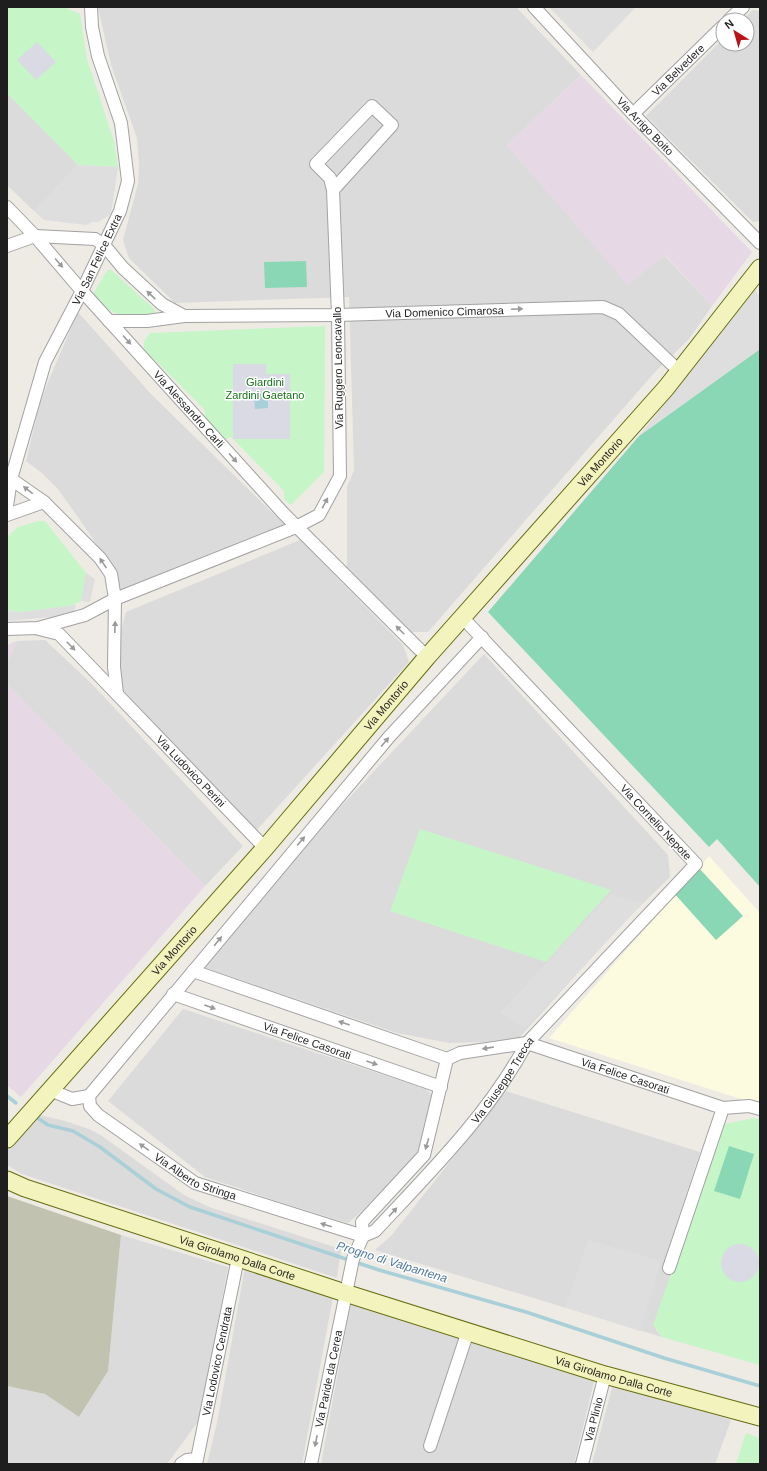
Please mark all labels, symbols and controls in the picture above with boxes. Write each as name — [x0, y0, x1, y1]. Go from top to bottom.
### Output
north arrow — [715, 12, 755, 52]
text: N — [722, 17, 736, 31]
street label: Via Belvedere — [649, 42, 707, 98]
street label: Via Arrigo Boito — [615, 95, 676, 157]
street label: Via San Felice Extra — [70, 211, 124, 307]
one-way arrow — [54, 258, 63, 269]
one-way arrow — [146, 290, 157, 299]
street label: Via Domenico Cimarosa — [385, 304, 505, 320]
one-way arrow — [511, 306, 524, 312]
street label: Via Ruggero Leoncavallo — [331, 307, 345, 429]
one-way arrow — [122, 336, 131, 345]
street label: Via Alessandro Carli — [151, 368, 227, 450]
park label: Giardini Zardini Gaetano — [226, 376, 304, 401]
street label: Via Montorio — [575, 435, 625, 489]
one-way arrow — [228, 453, 238, 463]
one-way arrow — [22, 486, 33, 494]
one-way arrow — [322, 497, 329, 509]
one-way arrow — [100, 557, 107, 569]
one-way arrow — [111, 621, 118, 633]
one-way arrow — [395, 625, 405, 634]
one-way arrow — [66, 641, 76, 651]
street label: Via Montorio — [362, 678, 411, 733]
street label: Via Ludovico Perini — [154, 733, 228, 809]
one-way arrow — [381, 736, 390, 747]
street label: Via Cornelio Nepote — [618, 782, 694, 862]
one-way arrow — [297, 836, 306, 846]
street label: Via Montorio — [149, 923, 199, 977]
one-way arrow — [214, 935, 223, 946]
one-way arrow — [204, 1004, 216, 1010]
street label: Via Felice Casorati — [262, 1020, 353, 1061]
one-way arrow — [337, 1020, 349, 1026]
street label: Via Giuseppe Trecca — [469, 1033, 536, 1126]
one-way arrow — [482, 1045, 494, 1051]
street label: Via Felice Casorati — [580, 1055, 671, 1096]
one-way arrow — [367, 1061, 379, 1067]
one-way arrow — [424, 1138, 430, 1150]
one-way arrow — [138, 1143, 149, 1151]
street label: Via Alberto Stringa — [152, 1150, 239, 1202]
one-way arrow — [388, 1207, 397, 1218]
one-way arrow — [319, 1222, 331, 1228]
street label: Via Girolamo Dalla Corte — [178, 1233, 297, 1282]
water label: Progno di Valpantena — [335, 1238, 449, 1286]
street label: Via Lodovico Cendrata — [200, 1305, 234, 1417]
street label: Via Paride da Cerea — [313, 1328, 344, 1428]
street label: Via Girolamo Dalla Corte — [554, 1354, 674, 1399]
street label: Via Plinio — [582, 1396, 605, 1443]
one-way arrow — [312, 1435, 318, 1447]

